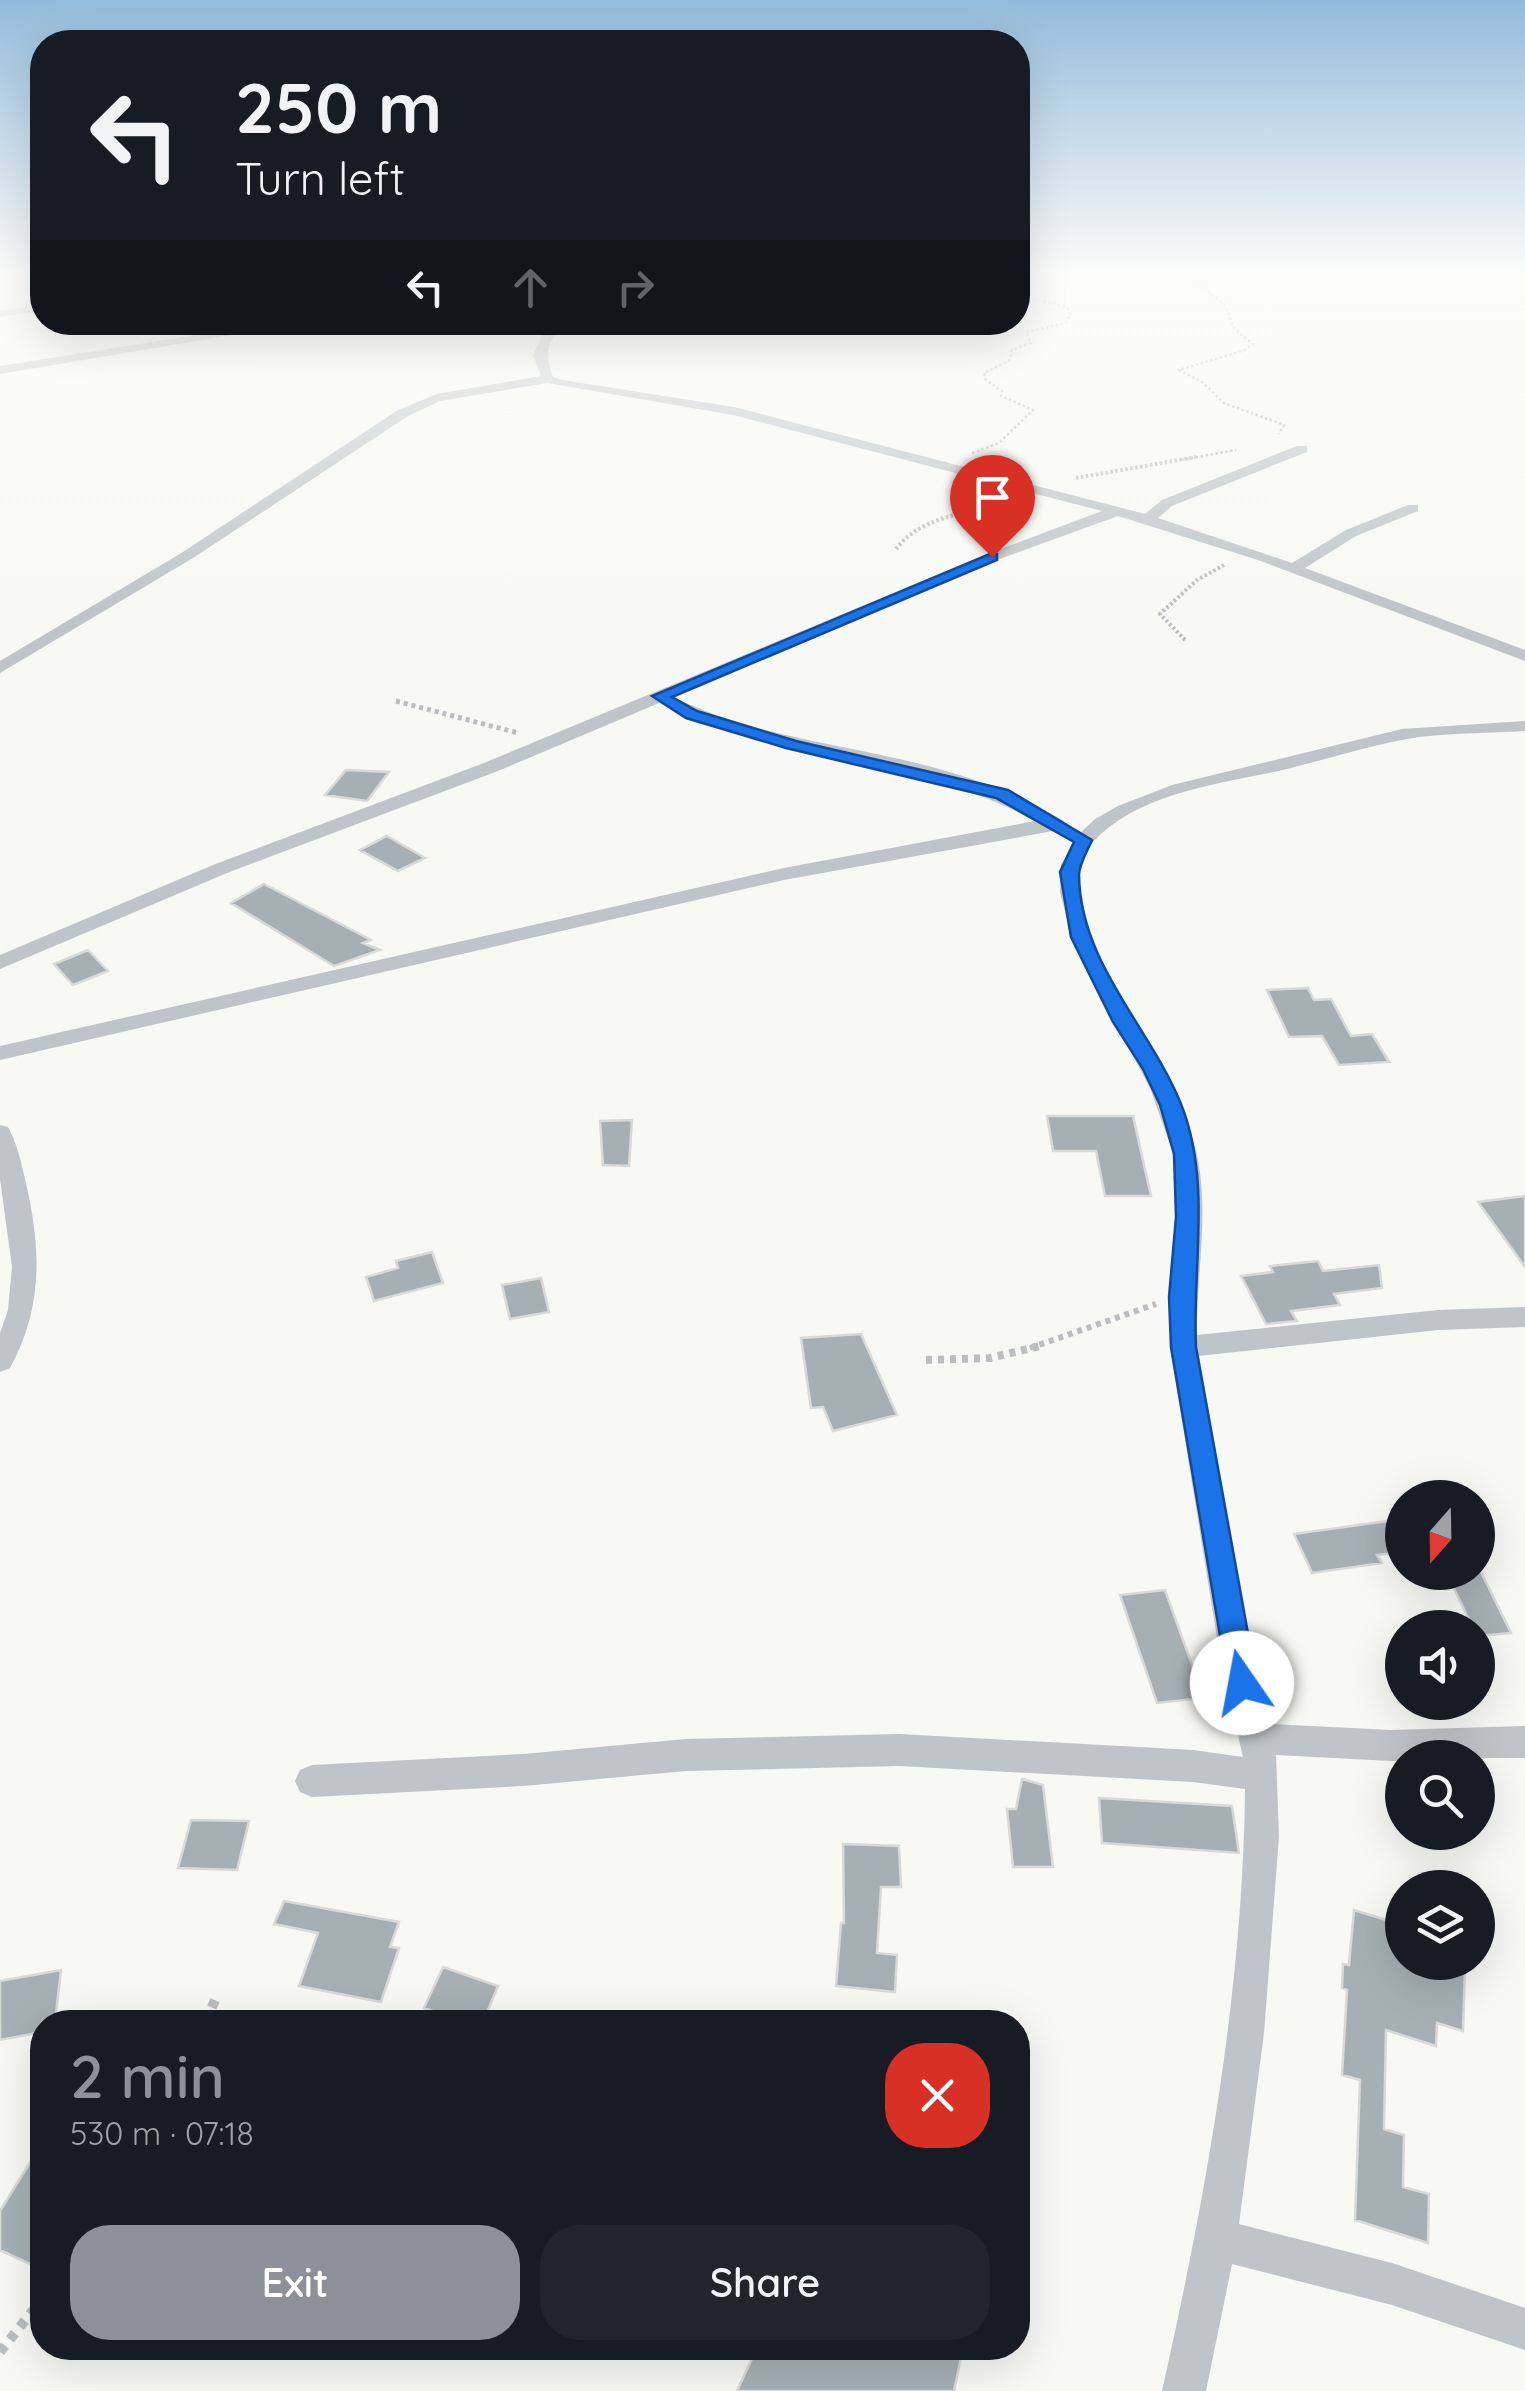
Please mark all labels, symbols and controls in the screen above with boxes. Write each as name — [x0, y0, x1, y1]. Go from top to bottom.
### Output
text: 250 m — [235, 63, 442, 151]
icon: left — [70, 70, 200, 200]
text: Turn left — [235, 150, 405, 206]
icon: left — [398, 260, 453, 315]
icon: ahead — [503, 260, 558, 315]
icon: right — [608, 260, 663, 315]
pin — [950, 455, 1035, 558]
icon: arrive — [965, 470, 1020, 525]
north arrow — [1385, 1480, 1495, 1590]
map controls — [1385, 1480, 1495, 1980]
button: sound — [1385, 1610, 1495, 1720]
position arrow — [1190, 1631, 1294, 1735]
button: search — [1385, 1740, 1495, 1850]
button: layers — [1385, 1870, 1495, 1980]
text: 2 min — [70, 2038, 225, 2113]
button: close — [885, 2043, 990, 2148]
text: 530 m · 07:18 — [70, 2113, 254, 2153]
button: Exit — [70, 2225, 520, 2340]
button: Share — [540, 2225, 990, 2340]

